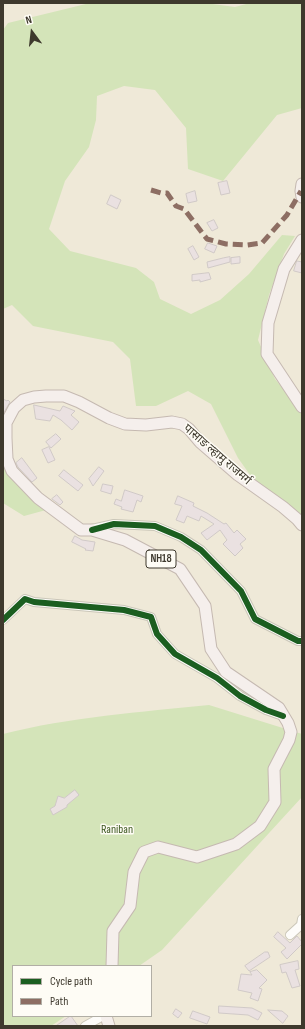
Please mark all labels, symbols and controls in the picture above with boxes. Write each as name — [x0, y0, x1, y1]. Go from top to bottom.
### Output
north arrow — [12, 12, 52, 52]
text: N — [24, 13, 33, 27]
street label: पासाङ ल्हामु राजमर्ग — [180, 422, 254, 488]
road number: NH18 — [146, 550, 176, 568]
park label: Raniban — [101, 823, 133, 837]
legend — [12, 965, 152, 1017]
text: Cycle path — [50, 974, 92, 989]
text: Path — [50, 994, 68, 1009]

